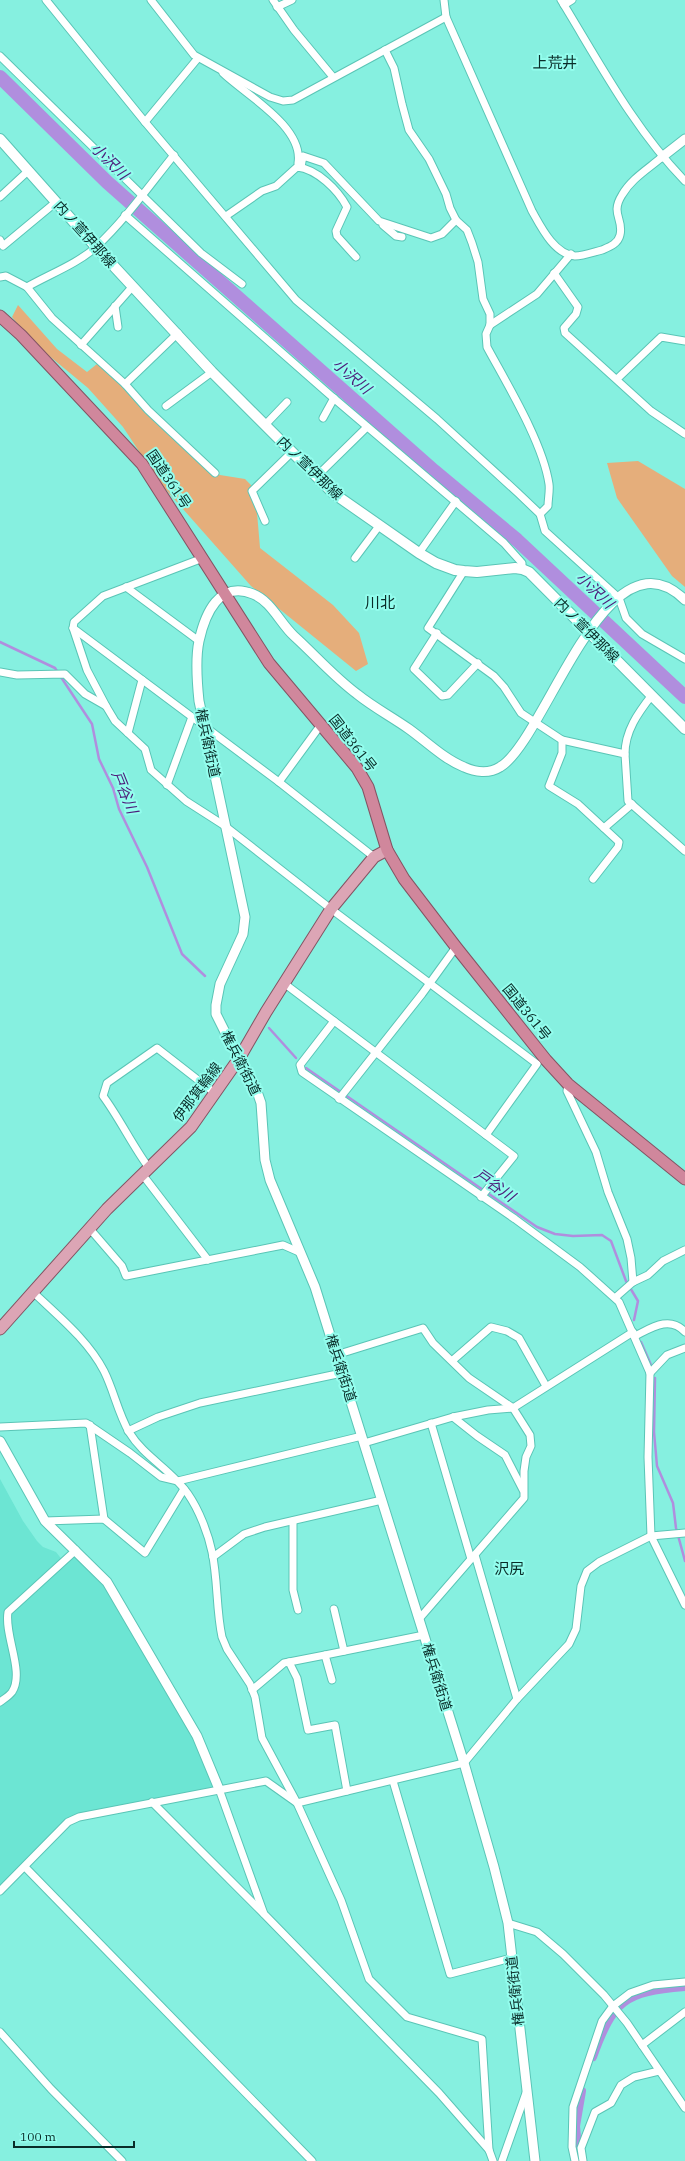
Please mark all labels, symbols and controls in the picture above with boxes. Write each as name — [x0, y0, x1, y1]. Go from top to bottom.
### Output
district label: 上荒井 — [532, 53, 578, 72]
water label: 小沢川 — [87, 139, 134, 185]
street label: 内ノ萱伊那線 — [50, 197, 120, 271]
water label: 小沢川 — [329, 354, 377, 399]
street label: 内ノ萱伊那線 — [274, 432, 346, 504]
street label: 国道361号 — [143, 446, 195, 512]
water label: 小沢川 — [572, 568, 619, 614]
district label: 川北 — [365, 593, 395, 612]
street label: 内ノ萱伊那線 — [551, 594, 623, 666]
street label: 権兵衛街道 — [192, 707, 224, 779]
street label: 国道361号 — [325, 711, 381, 775]
water label: 戸谷川 — [108, 768, 143, 818]
street label: 国道361号 — [499, 980, 555, 1044]
street label: 権兵衛街道 — [217, 1028, 265, 1098]
street label: 伊那箕輪線 — [169, 1059, 225, 1125]
water label: 戸谷川 — [471, 1164, 521, 1207]
street label: 権兵衛街道 — [322, 1332, 360, 1404]
district label: 沢尻 — [494, 1559, 524, 1578]
street label: 権兵衛街道 — [418, 1641, 456, 1713]
street label: 権兵衛街道 — [502, 1955, 528, 2027]
scale bar — [14, 2123, 134, 2149]
text: 100 m — [20, 2129, 56, 2144]

